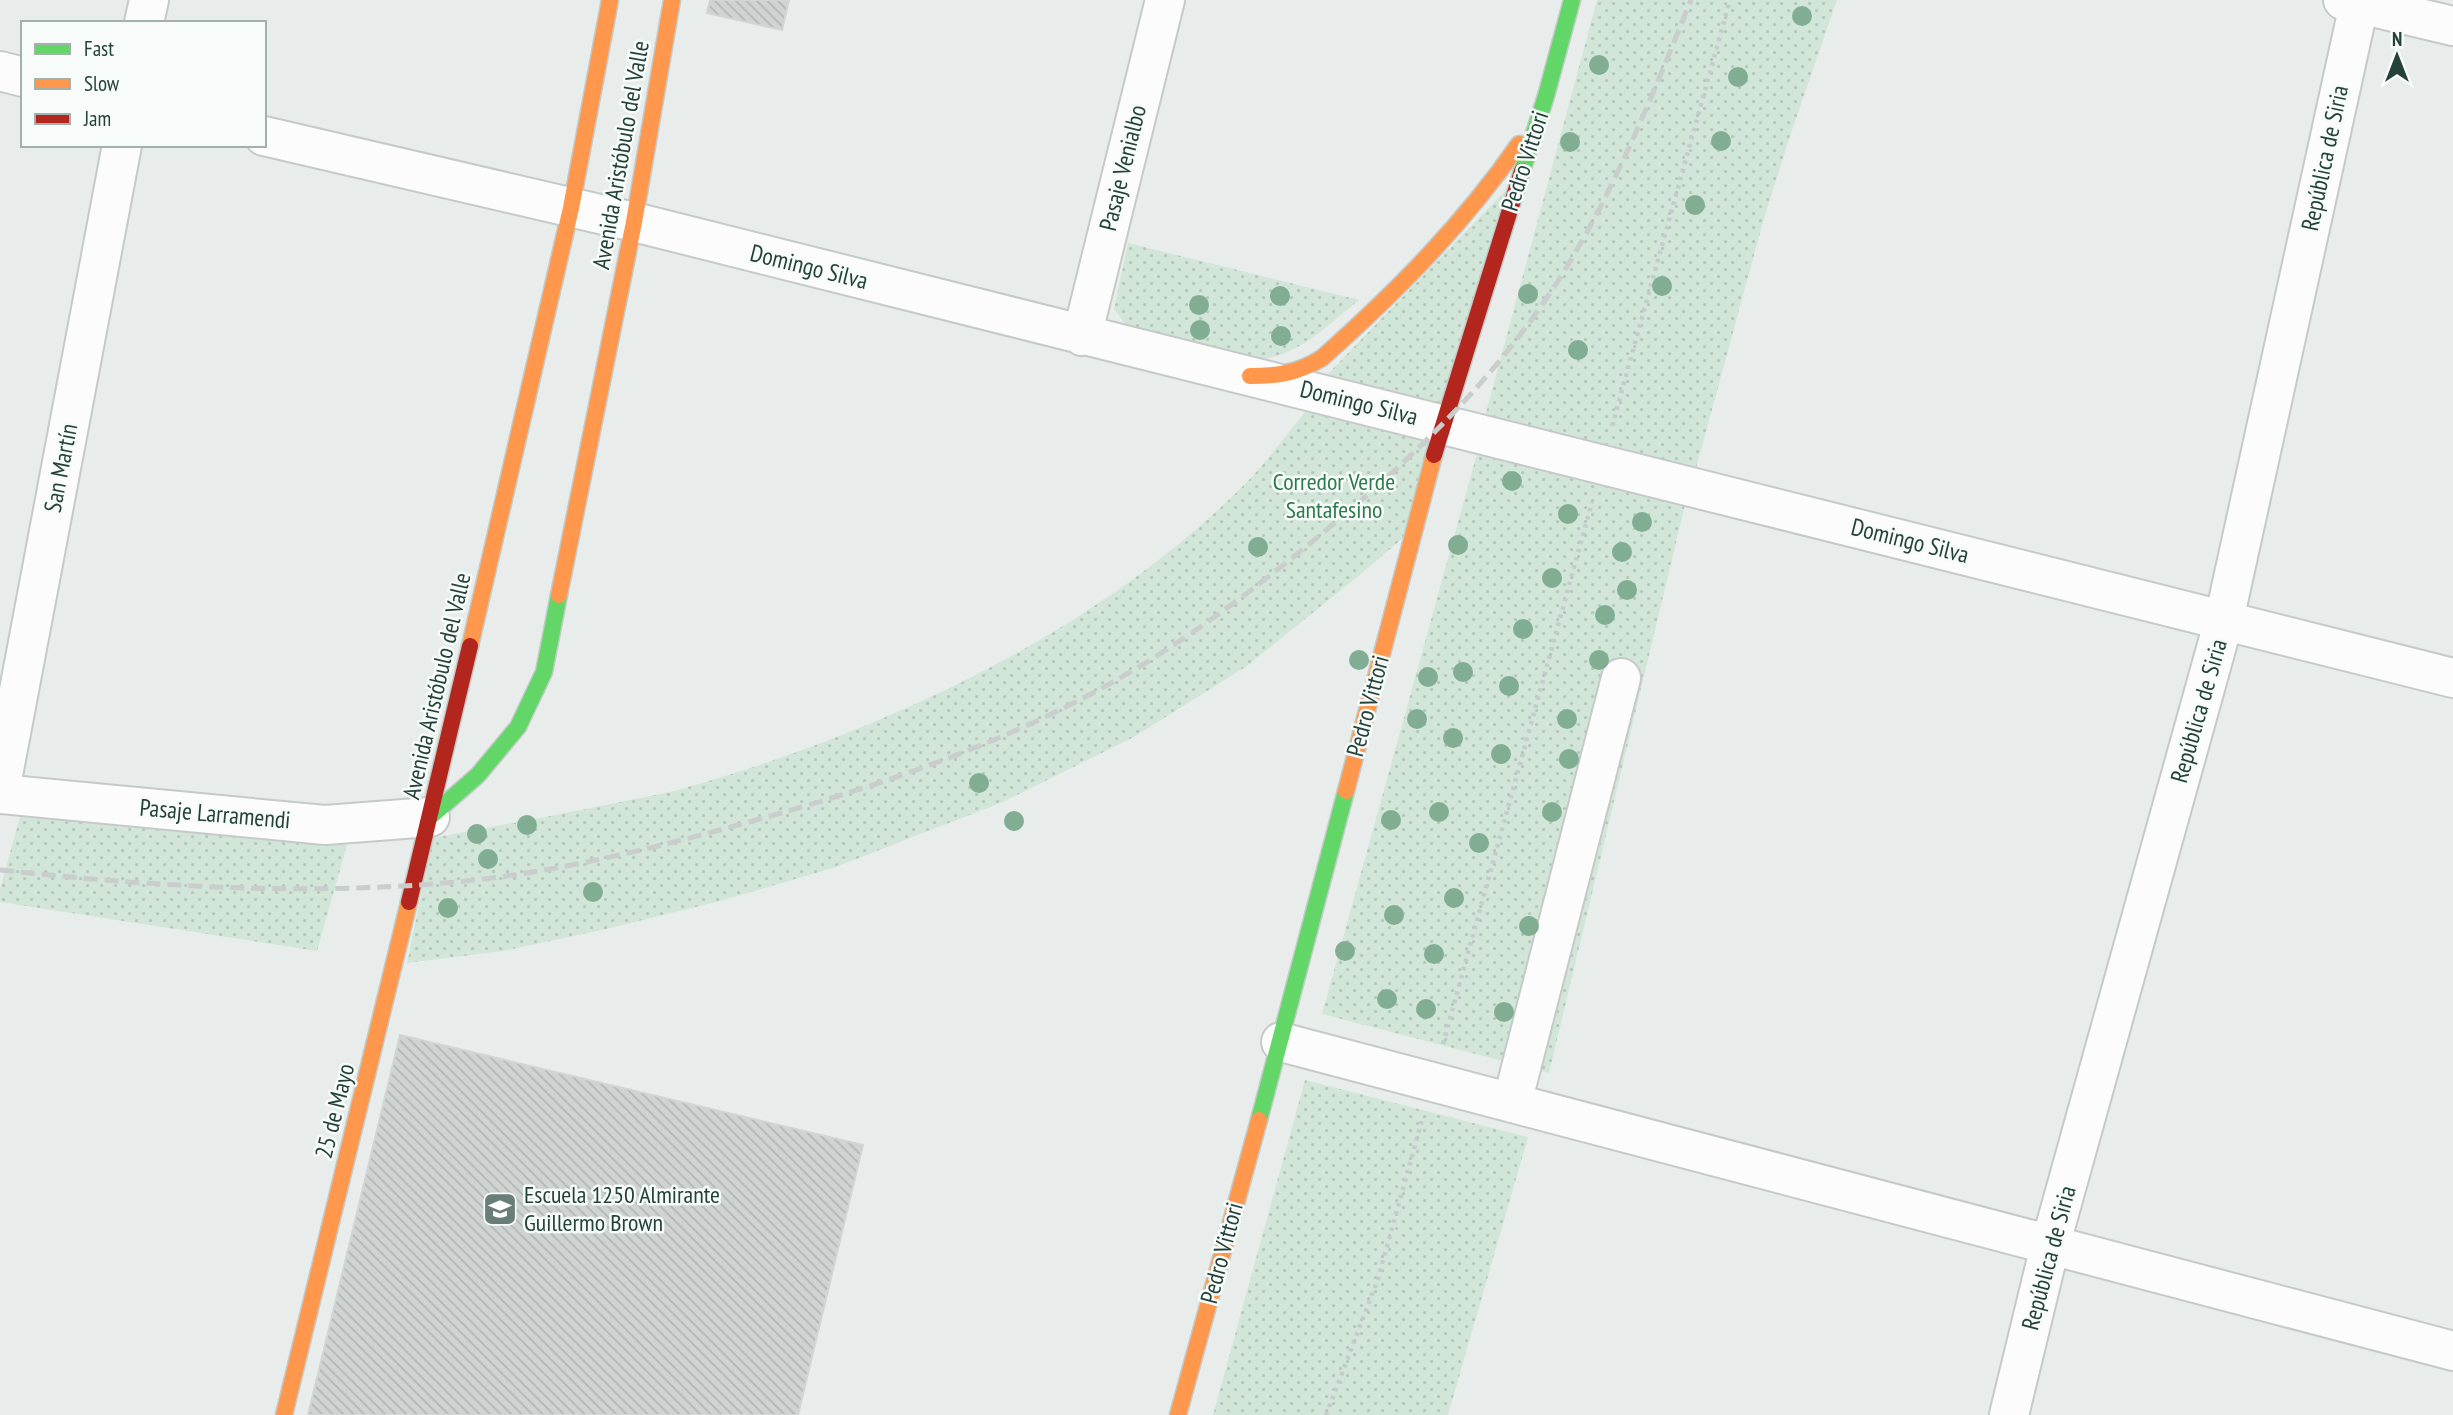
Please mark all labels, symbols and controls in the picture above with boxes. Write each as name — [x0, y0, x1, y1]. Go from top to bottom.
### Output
legend — [21, 21, 266, 147]
north arrow — [2362, 21, 2432, 91]
text: N — [2392, 27, 2402, 51]
text: Fast — [84, 35, 114, 62]
street label: Avenida Aristóbulo del Valle — [585, 38, 656, 271]
text: Slow — [84, 70, 120, 97]
street label: República de Siria — [2294, 82, 2355, 234]
street label: Pasaje Venialbo — [1092, 102, 1153, 234]
text: Jam — [83, 105, 111, 132]
street label: Pedro Vittori — [1494, 107, 1555, 215]
street label: Domingo Silva — [747, 237, 871, 296]
street label: Domingo Silva — [1297, 373, 1421, 432]
street label: San Martín — [37, 421, 84, 515]
park label: Corredor Verde Santafesino — [1273, 466, 1395, 525]
street label: Domingo Silva — [1848, 511, 1972, 570]
street label: Avenida Aristóbulo del Valle — [395, 570, 478, 802]
street label: República de Siria — [2163, 635, 2234, 786]
street label: Pedro Vittori — [1339, 652, 1396, 760]
street label: Pasaje Larramendi — [138, 791, 292, 836]
street label: 25 de Mayo — [308, 1060, 361, 1161]
place label: Escuela 1250 Almirante Guillermo Brown — [524, 1179, 720, 1238]
street label: República de Siria — [2014, 1182, 2083, 1333]
school or university icon: Escuela 1250 Almirante Guillermo Brown — [481, 1190, 519, 1228]
street label: Pedro Vittori — [1193, 1199, 1250, 1307]

